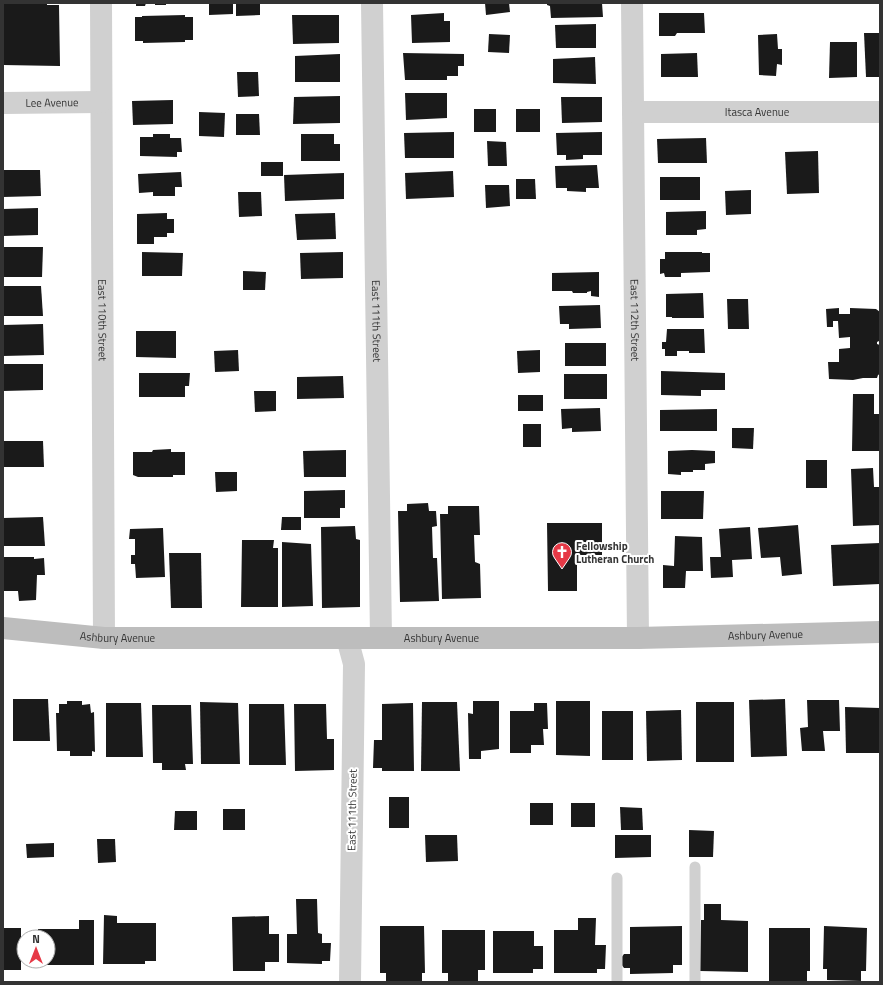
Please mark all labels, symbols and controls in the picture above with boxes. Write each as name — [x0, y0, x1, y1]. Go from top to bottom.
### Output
street label: Lee Avenue — [25, 94, 79, 111]
street label: Itasca Avenue — [725, 104, 790, 120]
street label: East 110th Street — [94, 279, 111, 361]
street label: East 112th Street — [627, 279, 643, 361]
street label: East 111th Street — [368, 280, 385, 362]
place label: Fellowship Lutheran Church — [576, 538, 654, 567]
church icon: Fellowship Lutheran Church — [551, 541, 573, 569]
street label: Ashbury Avenue — [728, 626, 804, 644]
street label: Ashbury Avenue — [79, 628, 156, 646]
street label: Ashbury Avenue — [404, 630, 480, 646]
street label: East 111th Street — [343, 769, 361, 851]
north arrow — [16, 929, 56, 969]
text: N — [32, 931, 40, 947]

